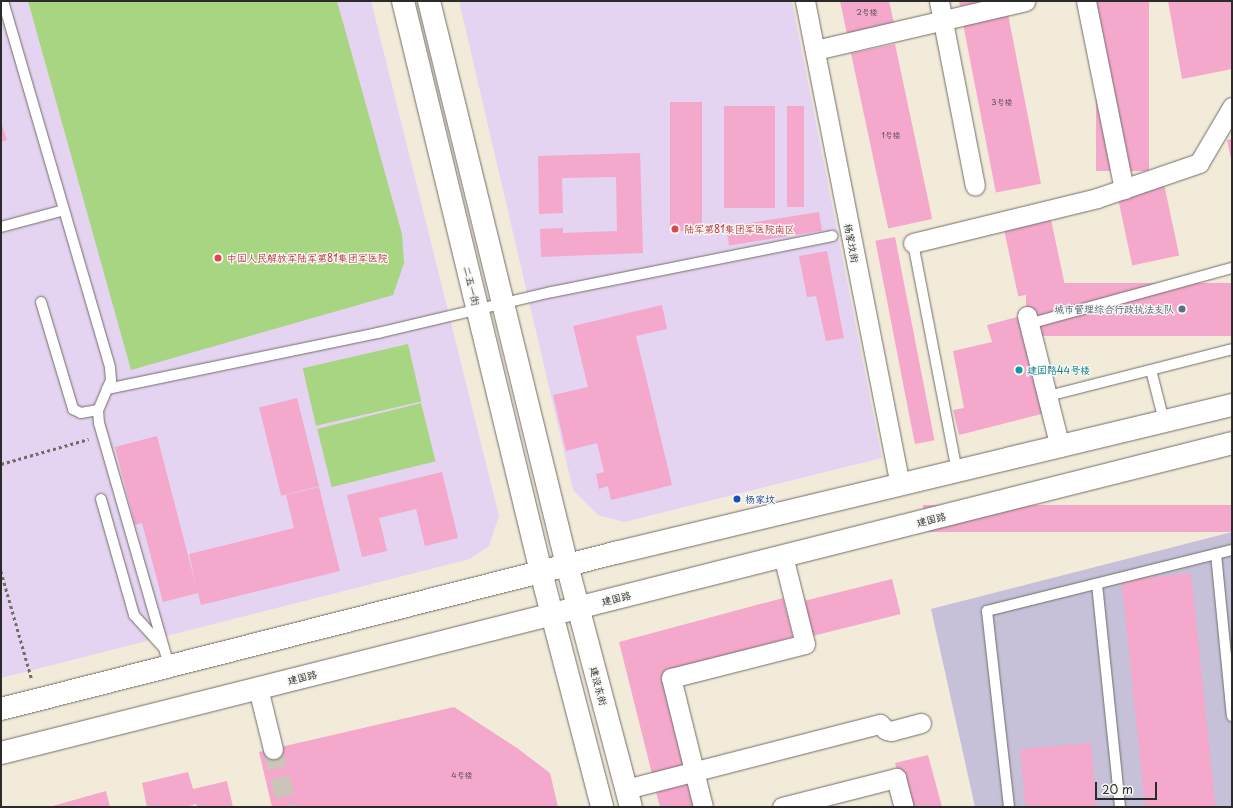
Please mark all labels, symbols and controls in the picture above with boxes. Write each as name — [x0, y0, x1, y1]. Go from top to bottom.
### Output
house number: 2号楼 — [856, 8, 878, 18]
house number: 3号楼 — [991, 98, 1013, 108]
house number: 1号楼 — [881, 131, 901, 141]
street label: 杨家坟街 — [842, 222, 862, 264]
marker: 陆军第81集团军医院南区 — [669, 223, 681, 235]
place label: 陆军第81集团军医院南区 — [684, 223, 795, 235]
marker: 中国人民解放军陆军第81集团军医院 — [212, 252, 224, 264]
place label: 中国人民解放军陆军第81集团军医院 — [227, 252, 388, 264]
street label: 二五一街 — [461, 265, 483, 307]
place label: 城市管理综合行政执法支队 — [1054, 303, 1174, 315]
marker: 城市管理综合行政执法支队 — [1177, 304, 1187, 314]
place label: 建国路44号楼 — [1027, 364, 1090, 376]
marker: 建国路44号楼 — [1014, 365, 1024, 375]
place label: 杨家坟 — [745, 493, 775, 505]
marker: 杨家坟 — [732, 494, 742, 504]
street label: 建国路 — [915, 510, 947, 528]
street label: 建国路 — [600, 589, 632, 607]
street label: 建设东街 — [588, 665, 610, 707]
street label: 建国路 — [286, 668, 318, 686]
house number: 4号楼 — [451, 771, 473, 781]
scale bar — [1097, 774, 1159, 800]
text: 20 m — [1102, 780, 1133, 798]

